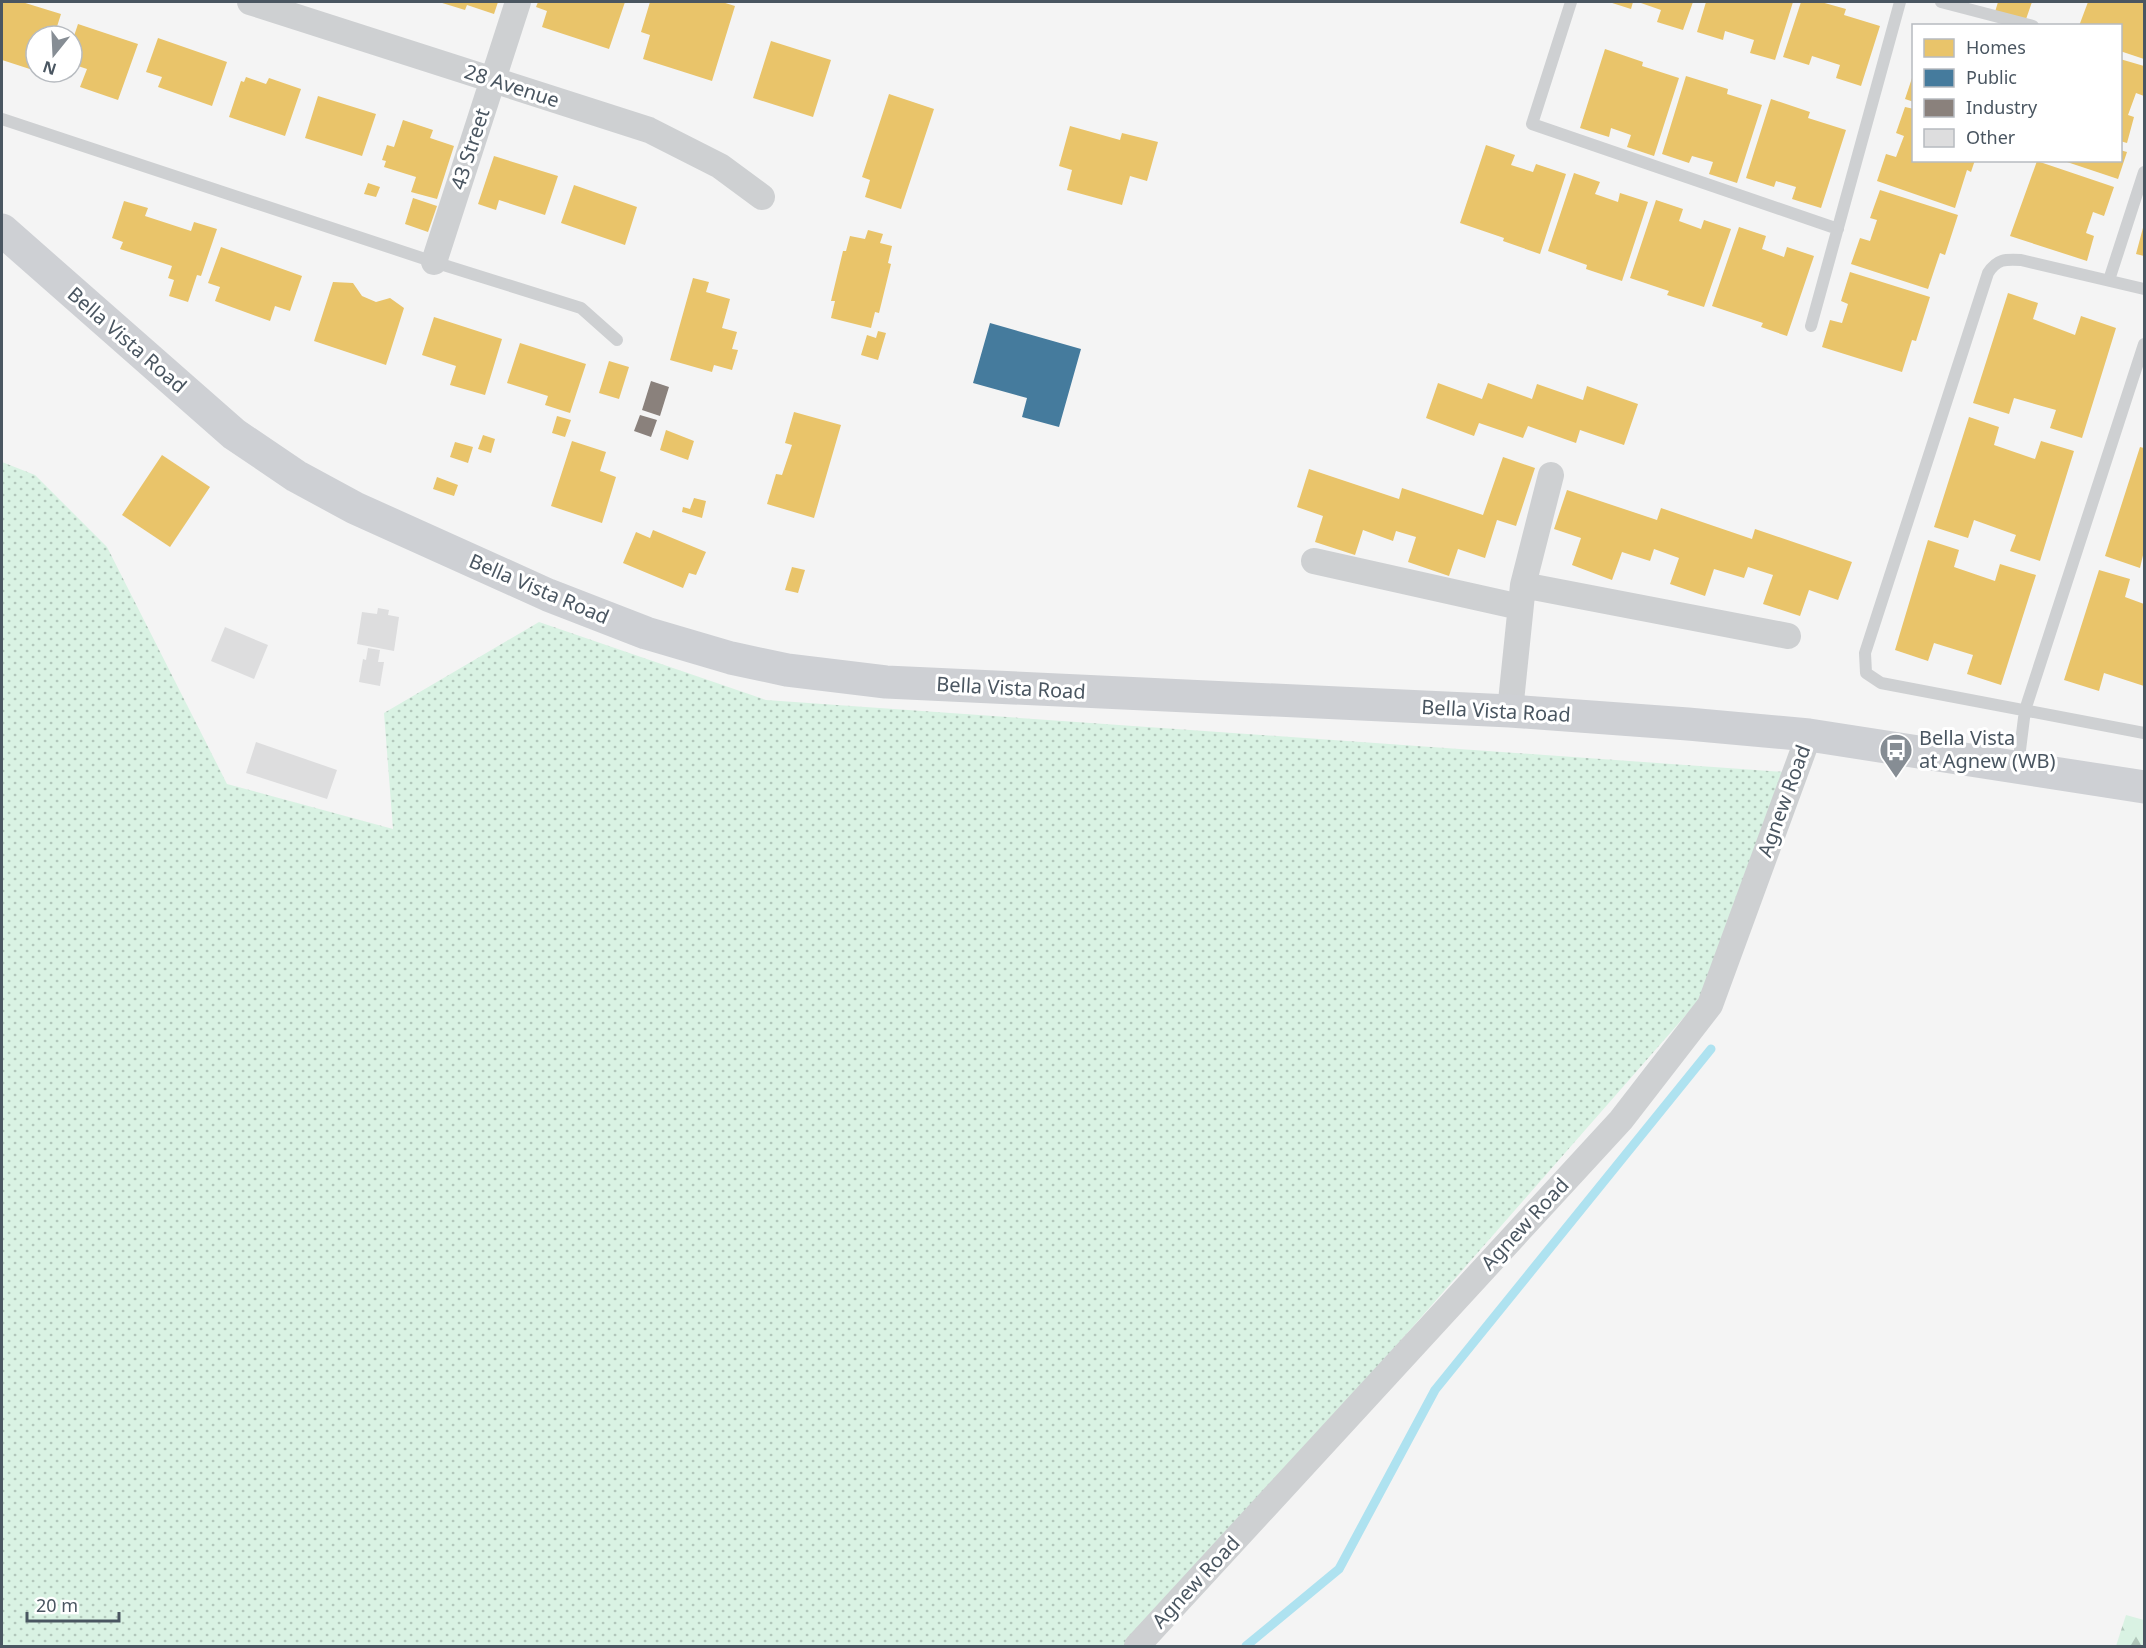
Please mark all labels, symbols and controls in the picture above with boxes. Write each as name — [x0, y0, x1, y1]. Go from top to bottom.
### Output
north arrow — [24, 24, 84, 84]
legend — [1912, 24, 2122, 162]
text: Homes — [1966, 35, 2026, 59]
text: N — [40, 56, 59, 81]
street label: 28 Avenue — [461, 57, 563, 114]
text: Public — [1966, 65, 2017, 89]
text: Industry — [1966, 95, 2038, 119]
street label: 43 Street — [444, 105, 495, 193]
text: Other — [1966, 125, 2016, 149]
street label: Bella Vista Road — [62, 280, 193, 399]
street label: Bella Vista Road — [465, 547, 613, 630]
street label: Bella Vista Road — [936, 670, 1086, 705]
street label: Bella Vista Road — [1421, 693, 1571, 728]
place label: Bella Vista at Agnew (WB) — [1919, 724, 2055, 774]
bus stop icon: Bella Vista at Agnew (WB) — [1878, 732, 1914, 779]
street label: Agnew Road — [1751, 741, 1816, 861]
street label: Agnew Road — [1475, 1172, 1575, 1276]
street label: Agnew Road — [1146, 1530, 1246, 1634]
scale bar — [27, 1585, 118, 1623]
text: 20 m — [36, 1593, 78, 1617]

